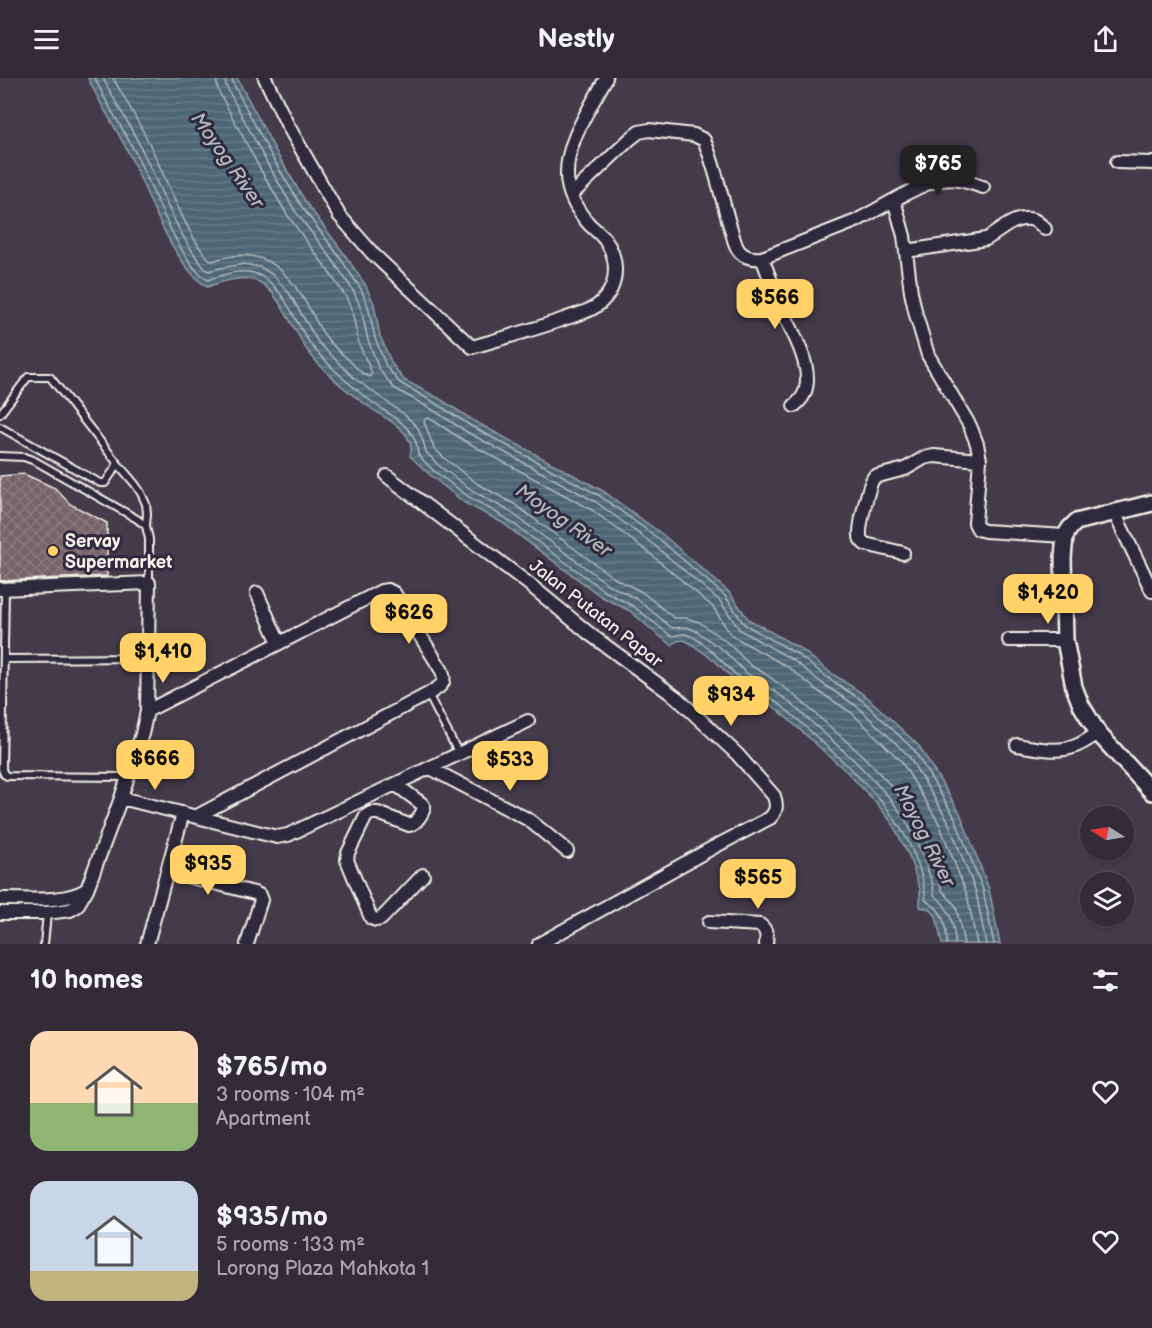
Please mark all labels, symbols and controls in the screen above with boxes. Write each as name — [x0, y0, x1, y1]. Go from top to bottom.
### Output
icon: menu — [30, 23, 63, 56]
text: Nestly — [537, 23, 615, 55]
icon: share — [1089, 23, 1122, 56]
water label: Moyog River — [185, 108, 270, 215]
pin: $765 — [902, 145, 974, 196]
text: $765 — [914, 152, 962, 176]
pin: $566 — [739, 279, 811, 330]
text: $566 — [751, 286, 799, 310]
water label: Moyog River — [511, 479, 618, 564]
place label: Servay Supermarket — [65, 531, 172, 573]
marker: Servay Supermarket — [46, 544, 60, 558]
street label: Jalan Putatan Papar — [525, 555, 667, 672]
pin: $1,420 — [999, 574, 1097, 625]
text: $1,420 — [1017, 581, 1079, 605]
pin: $626 — [373, 594, 445, 645]
text: $626 — [384, 601, 434, 625]
pin: $1,410 — [114, 633, 212, 684]
text: $1,410 — [134, 640, 192, 664]
pin: $934 — [695, 676, 767, 727]
text: $934 — [707, 683, 755, 707]
pin: $666 — [119, 740, 191, 791]
pin: $533 — [474, 741, 546, 792]
text: $666 — [130, 747, 180, 771]
text: $533 — [486, 748, 534, 772]
water label: Moyog River — [888, 780, 961, 892]
north arrow — [1080, 806, 1134, 860]
map controls — [1080, 806, 1134, 926]
pin: $935 — [172, 845, 244, 896]
text: $935 — [184, 852, 232, 876]
pin: $565 — [722, 859, 794, 910]
text: $565 — [734, 866, 782, 890]
button: layers — [1080, 872, 1134, 926]
icon: filters — [1089, 964, 1122, 997]
text: 10 homes — [30, 965, 143, 996]
text: $765/mo — [216, 1052, 327, 1083]
icon: home — [78, 1055, 150, 1127]
icon: heart — [1089, 1075, 1122, 1108]
text: 3 rooms · 104 m² — [216, 1083, 365, 1107]
text: Apartment — [216, 1107, 311, 1131]
text: $935/mo — [216, 1202, 328, 1233]
icon: home — [78, 1205, 150, 1277]
icon: heart — [1089, 1225, 1122, 1258]
text: 5 rooms · 133 m² — [216, 1233, 365, 1257]
text: Lorong Plaza Mahkota 1 — [216, 1257, 429, 1281]

